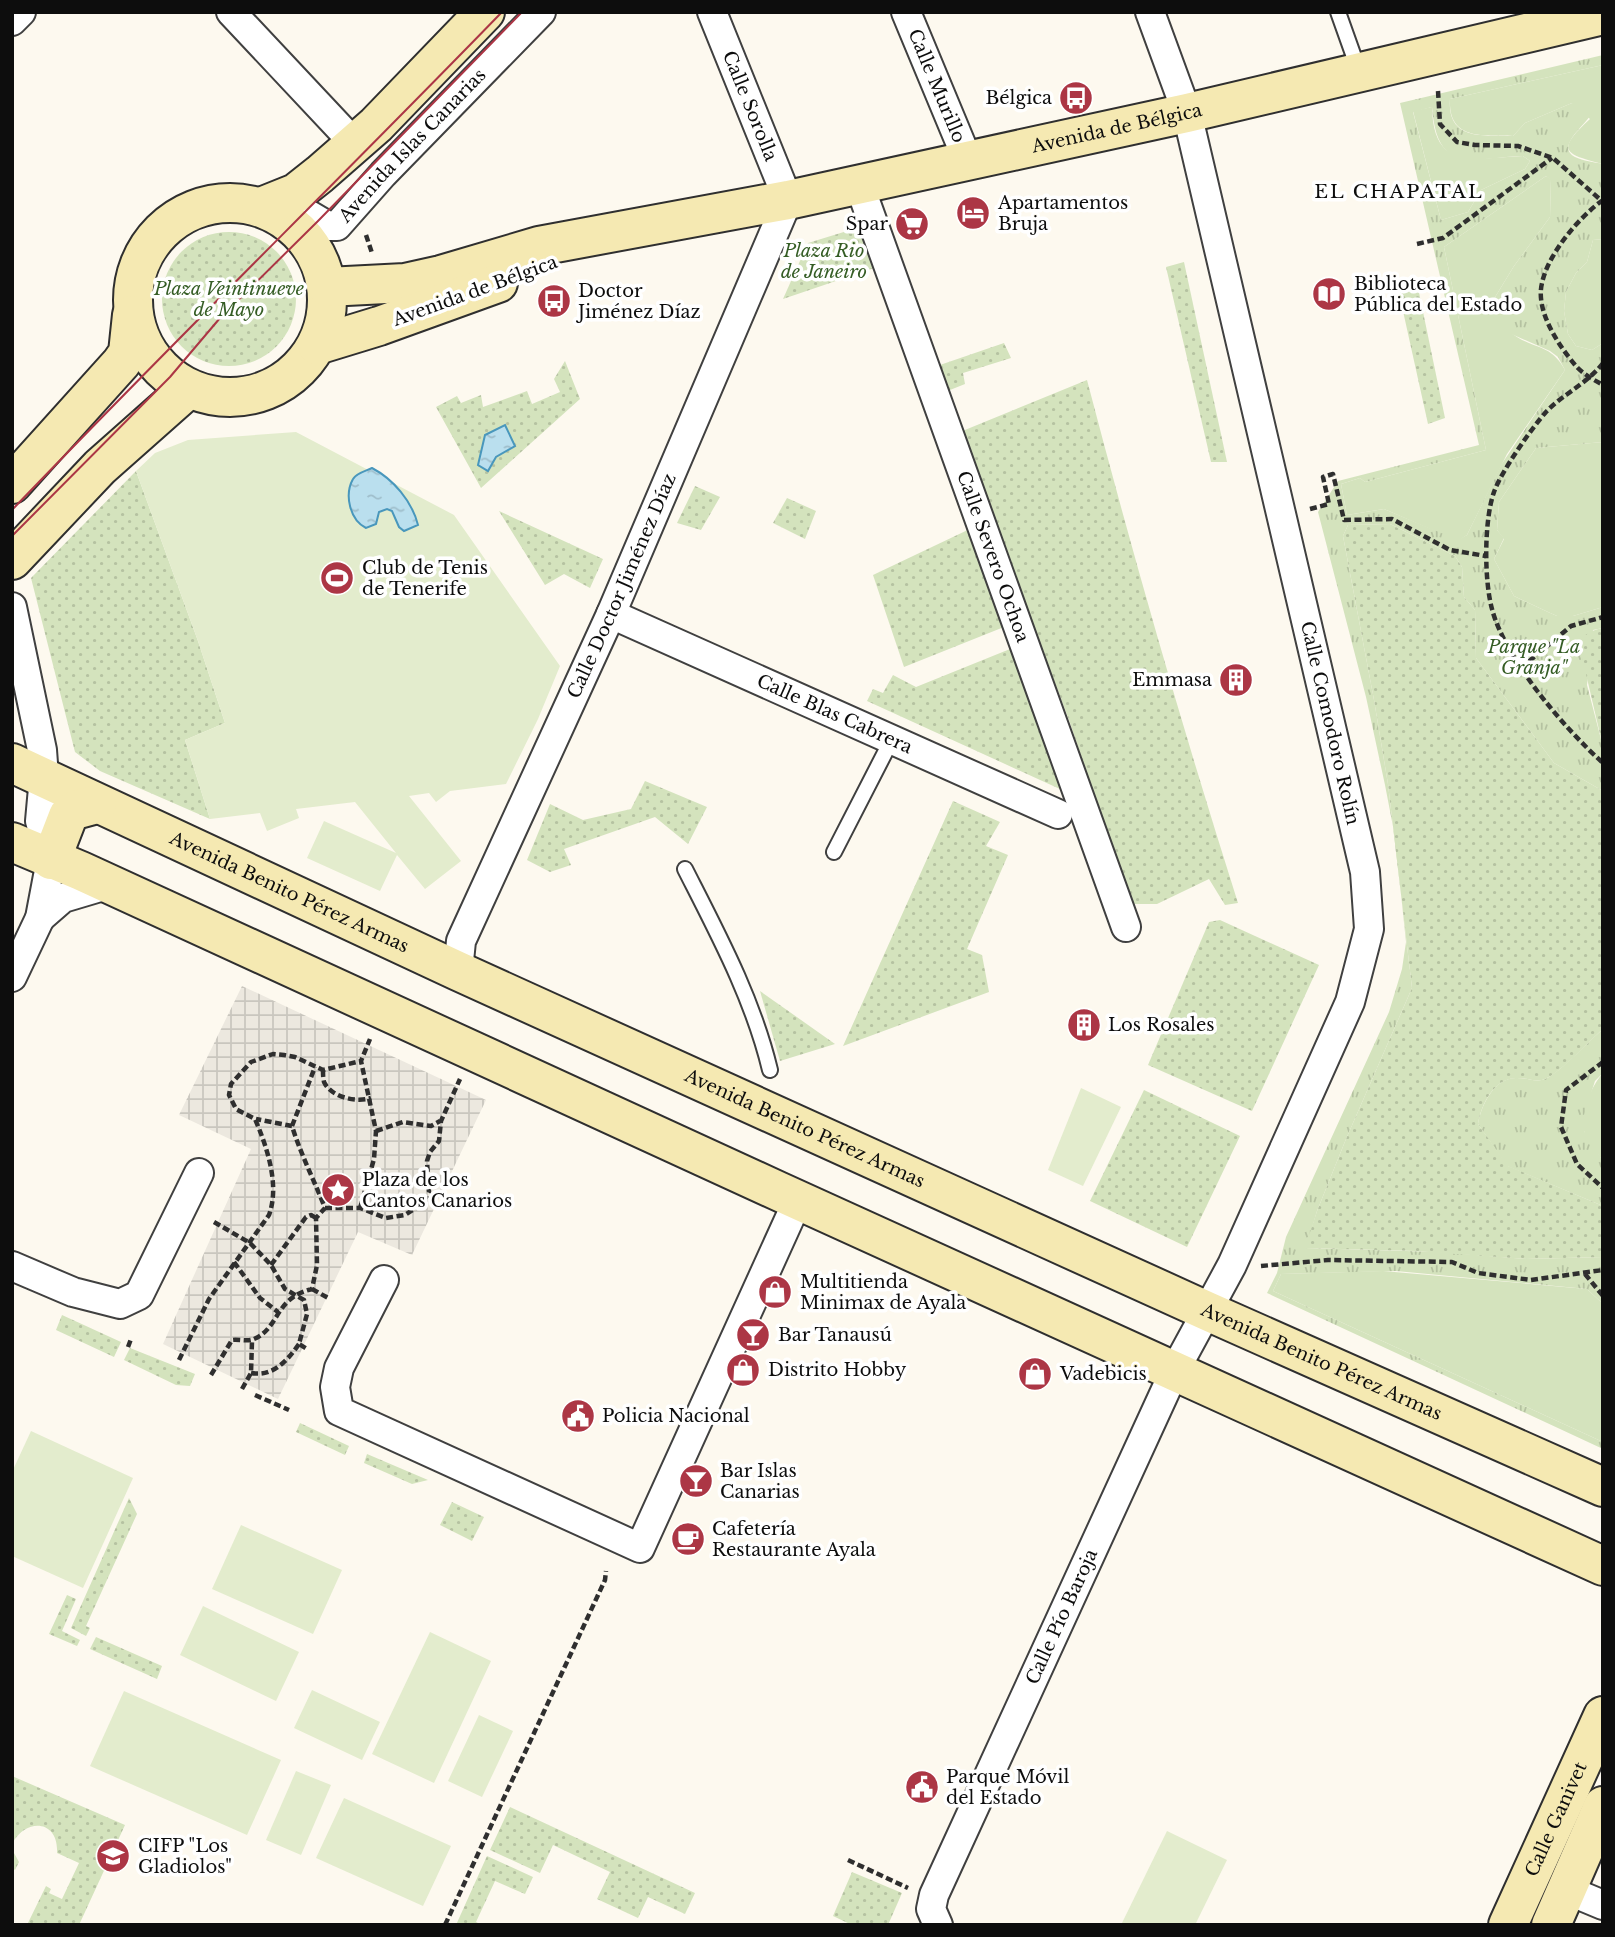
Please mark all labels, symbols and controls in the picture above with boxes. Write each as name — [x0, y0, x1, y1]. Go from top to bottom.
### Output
street label: Calle Murillo — [903, 26, 970, 146]
street label: Calle Sorolla — [718, 48, 782, 164]
street label: Avenida Islas Canarias — [334, 64, 491, 228]
bus stop icon: Bélgica — [1057, 79, 1095, 117]
place label: Bélgica — [985, 87, 1052, 109]
street label: Avenida de Bélgica — [1029, 99, 1204, 158]
district label: EL CHAPATAL — [1314, 180, 1484, 203]
place label: Apartamentos Bruja — [997, 192, 1128, 235]
hotel icon: Apartamentos Bruja — [954, 194, 992, 232]
supermarket icon: Spar — [893, 205, 931, 243]
place label: Spar — [846, 213, 888, 235]
park label: Plaza Rio de Janeiro — [781, 240, 867, 283]
street label: Avenida de Bélgica — [389, 251, 560, 331]
place label: Biblioteca Pública del Estado — [1354, 273, 1522, 316]
library icon: Biblioteca Pública del Estado — [1310, 275, 1348, 313]
park label: Plaza Veintinueve de Mayo — [153, 278, 304, 321]
place label: Doctor Jiménez Díaz — [576, 280, 701, 323]
bus stop icon: Doctor Jiménez Díaz — [535, 282, 573, 320]
street label: Calle Severo Ochoa — [952, 468, 1034, 645]
street label: Calle Doctor Jiménez Díaz — [563, 470, 681, 702]
place label: Club de Tenis de Tenerife — [362, 557, 488, 600]
sports icon: Club de Tenis de Tenerife — [318, 559, 356, 597]
street label: Calle Comodoro Rolín — [1296, 619, 1364, 827]
park label: Parque "La Granja" — [1487, 636, 1580, 679]
building icon: Emmasa — [1217, 661, 1255, 699]
place label: Emmasa — [1132, 669, 1212, 691]
street label: Calle Blas Cabrera — [753, 670, 916, 758]
street label: Avenida Benito Pérez Armas — [165, 827, 412, 958]
building icon: Los Rosales — [1065, 1006, 1103, 1044]
place label: Los Rosales — [1108, 1014, 1214, 1036]
street label: Avenida Benito Pérez Armas — [680, 1064, 928, 1192]
place label: Plaza de los Cantos Canarios — [362, 1169, 512, 1212]
place icon: Plaza de los Cantos Canarios — [319, 1171, 357, 1209]
place label: Multitienda Minimax de Ayala — [800, 1271, 966, 1314]
shop icon: Multitienda Minimax de Ayala — [756, 1273, 794, 1311]
street label: Avenida Benito Pérez Armas — [1197, 1298, 1445, 1425]
bar icon: Bar Tanausú — [734, 1316, 772, 1354]
place label: Bar Tanausú — [778, 1324, 892, 1346]
shop icon: Distrito Hobby — [724, 1351, 762, 1389]
shop icon: Vadebicis — [1016, 1355, 1054, 1393]
place label: Distrito Hobby — [768, 1359, 907, 1381]
place label: Vadebicis — [1059, 1363, 1147, 1385]
public building icon: Policia Nacional — [559, 1397, 597, 1435]
place label: Policia Nacional — [602, 1405, 750, 1427]
place label: Bar Islas Canarias — [720, 1460, 800, 1503]
bar icon: Bar Islas Canarias — [677, 1462, 715, 1500]
place label: Cafetería Restaurante Ayala — [712, 1518, 876, 1561]
cafe icon: Cafetería Restaurante Ayala — [669, 1520, 707, 1558]
street label: Calle Pío Baroja — [1021, 1546, 1102, 1688]
street label: Calle Ganivet — [1520, 1758, 1592, 1880]
place label: Parque Móvil del Estado — [946, 1766, 1069, 1809]
public building icon: Parque Móvil del Estado — [903, 1768, 941, 1806]
place label: CIFP "Los Gladiolos" — [138, 1835, 232, 1878]
school or university icon: CIFP "Los Gladiolos" — [94, 1837, 132, 1875]

